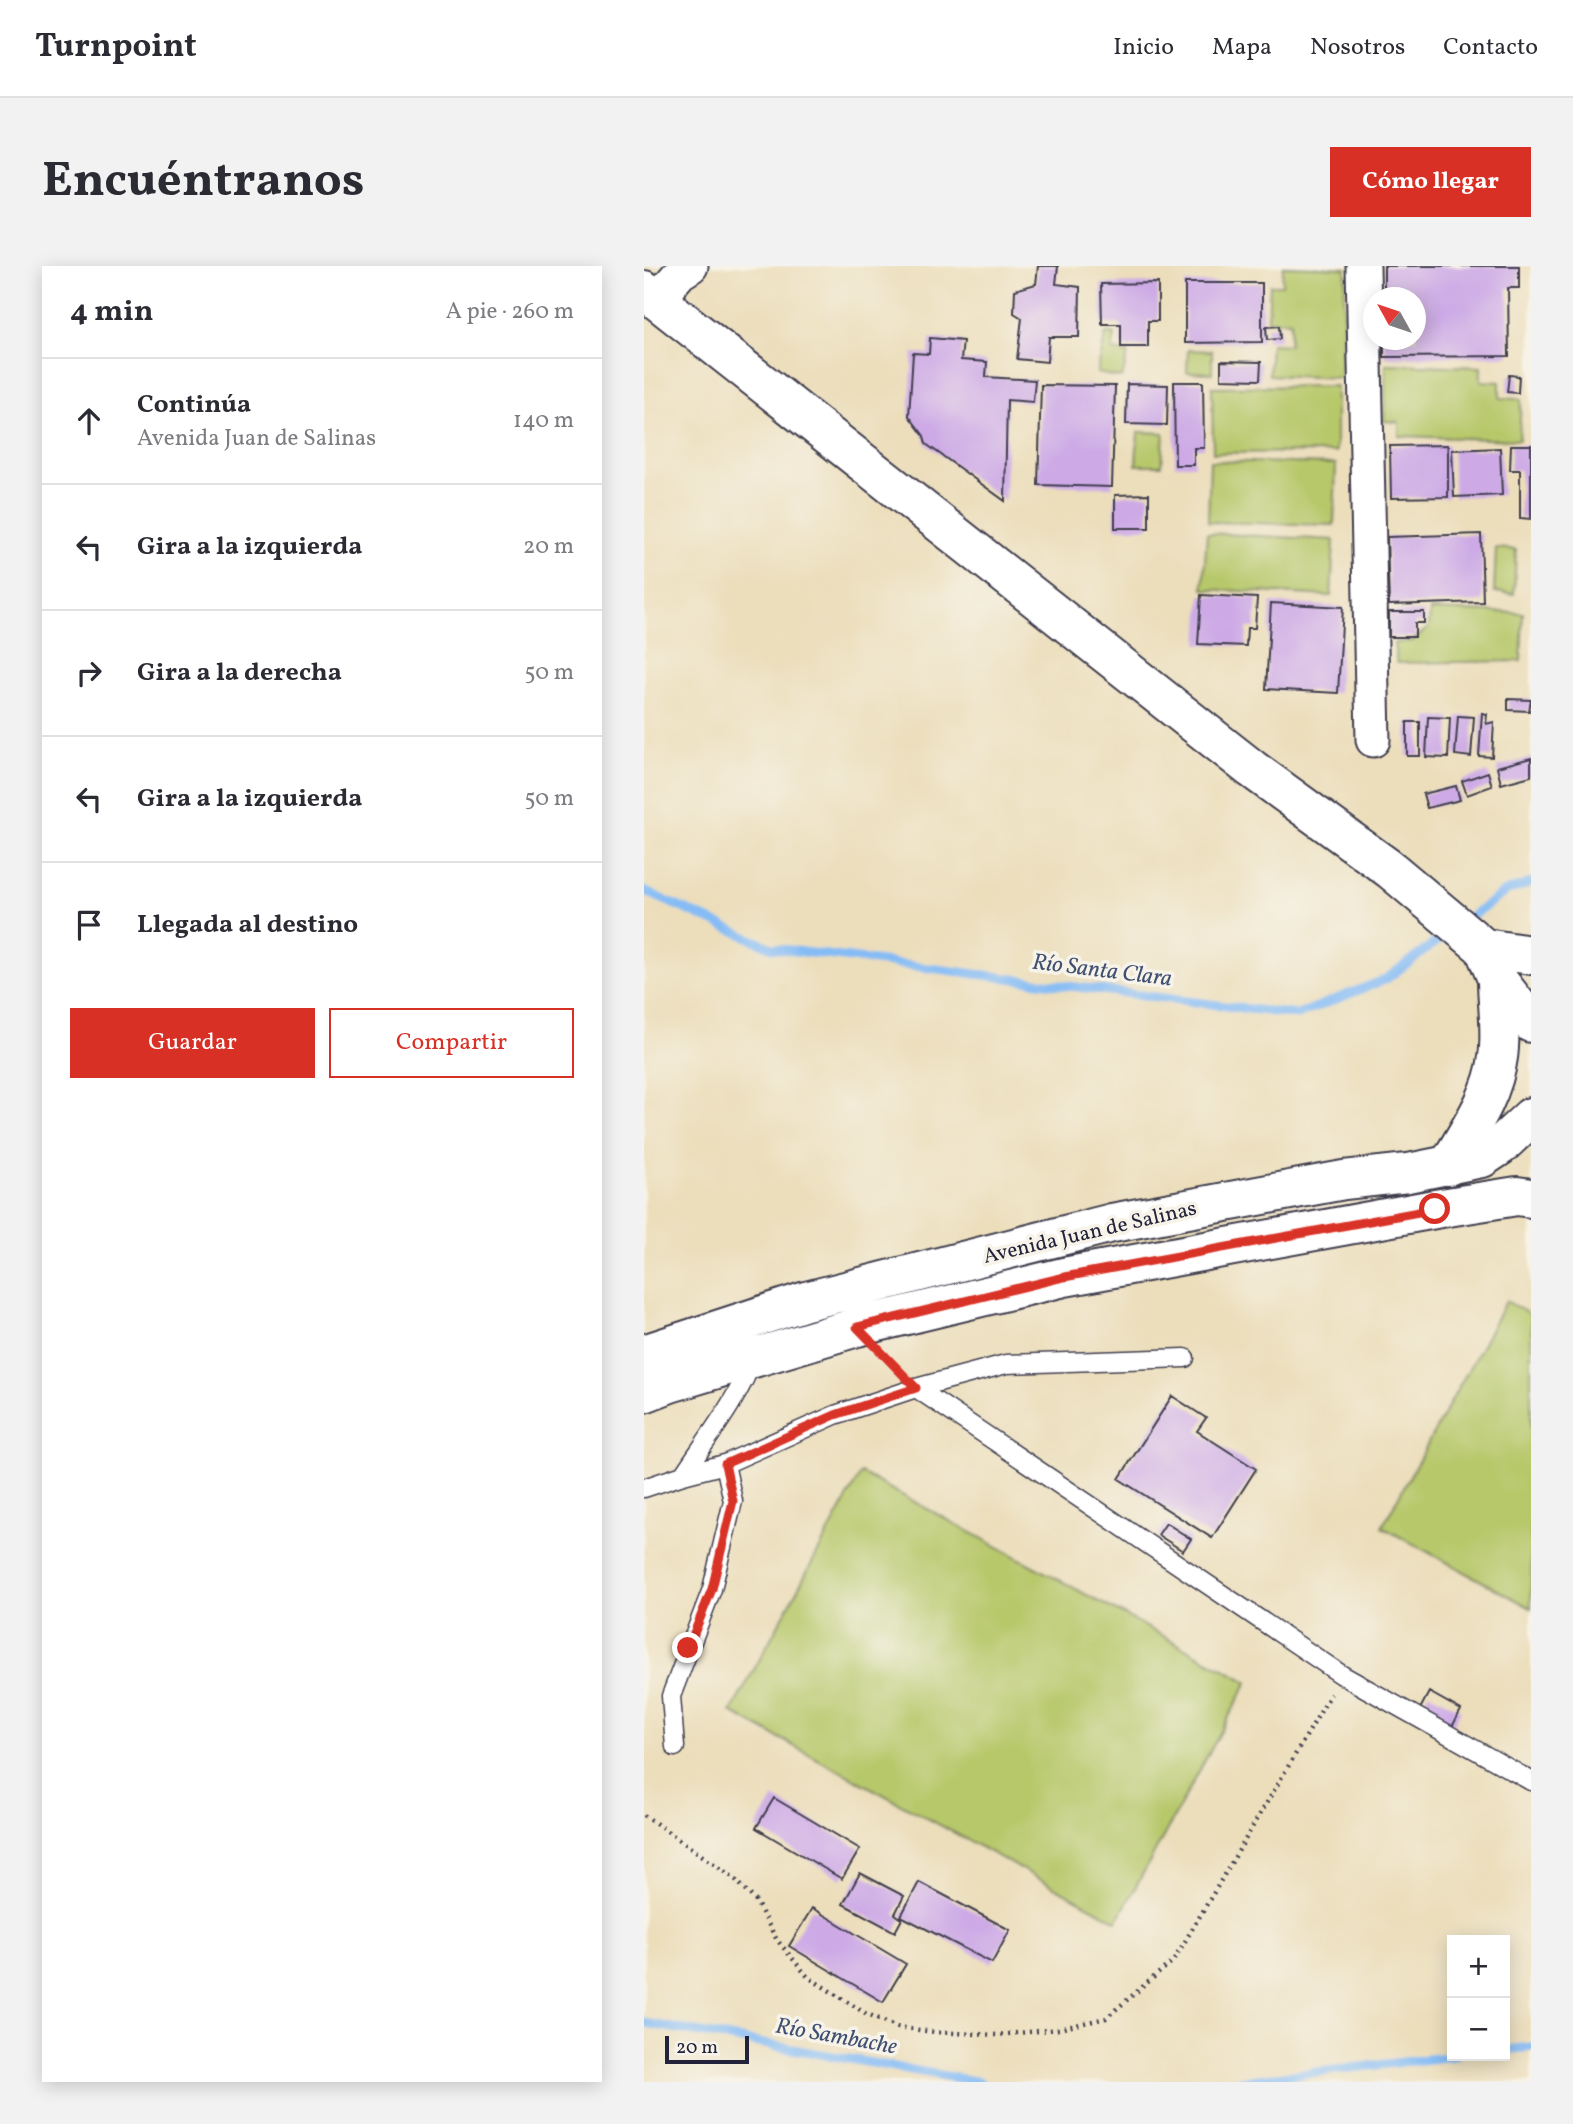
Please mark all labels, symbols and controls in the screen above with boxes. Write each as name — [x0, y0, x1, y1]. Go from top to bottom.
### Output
text: Turnpoint — [35, 25, 197, 71]
text: Inicio — [1113, 31, 1174, 65]
text: Mapa — [1212, 31, 1272, 65]
text: Nosotros — [1310, 31, 1405, 65]
text: Contacto — [1443, 31, 1538, 65]
button: Cómo llegar — [1330, 147, 1531, 217]
text: Encuéntranos — [42, 148, 364, 217]
north arrow — [1363, 287, 1426, 350]
text: 4 min — [70, 291, 154, 333]
text: A pie · 260 m — [446, 296, 574, 328]
text: Continúa — [137, 387, 251, 423]
icon: ahead — [70, 402, 108, 440]
text: 140 m — [513, 405, 574, 437]
text: Avenida Juan de Salinas — [137, 423, 376, 455]
icon: left — [70, 528, 108, 566]
text: Gira a la izquierda — [137, 529, 362, 565]
text: 20 m — [523, 531, 574, 563]
icon: right — [70, 654, 108, 692]
text: Gira a la derecha — [137, 655, 342, 691]
text: 50 m — [525, 657, 574, 689]
icon: left — [70, 780, 108, 818]
text: Gira a la izquierda — [137, 781, 362, 817]
text: 50 m — [525, 783, 574, 815]
icon: arrive — [70, 906, 108, 944]
text: Llegada al destino — [137, 907, 358, 943]
water label: Río Santa Clara — [1030, 947, 1174, 995]
button: Guardar — [70, 1008, 315, 1078]
button: Compartir — [329, 1008, 574, 1078]
route start — [1419, 1193, 1450, 1224]
street label: Avenida Juan de Salinas — [980, 1194, 1200, 1272]
route end — [672, 1632, 703, 1663]
map controls — [1447, 1935, 1510, 2061]
button: + — [1447, 1935, 1510, 1998]
button: − — [1447, 1998, 1510, 2061]
water label: Río Sambache — [773, 2011, 900, 2064]
scale bar — [665, 2033, 749, 2065]
text: 20 m — [676, 2035, 718, 2061]

